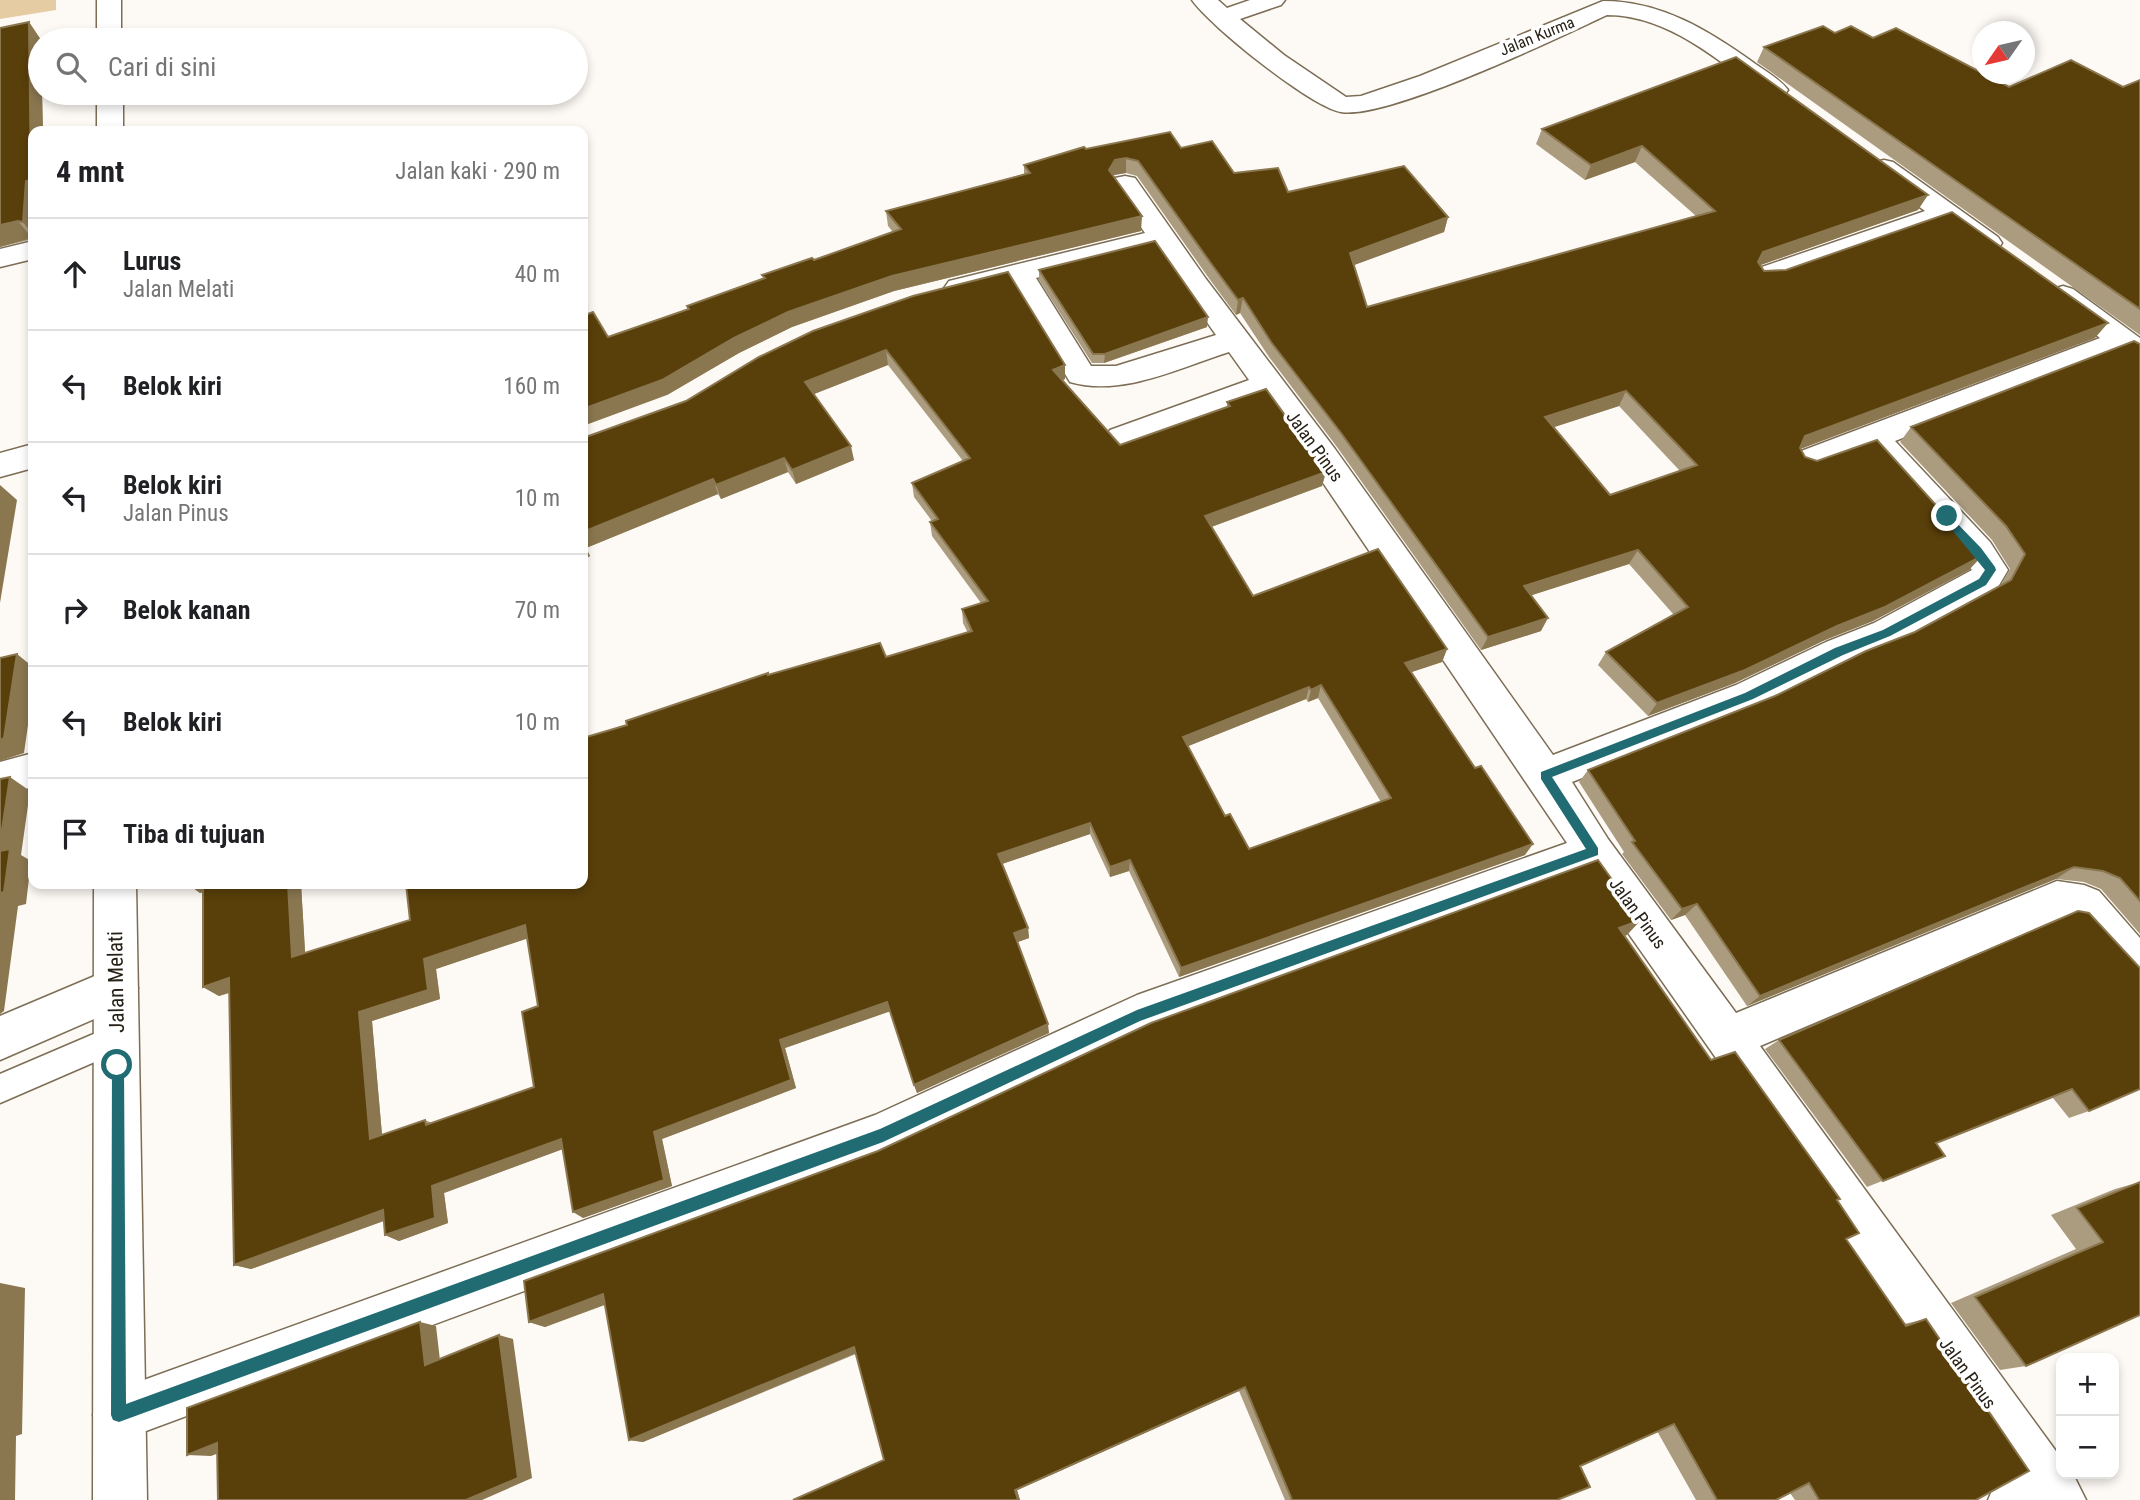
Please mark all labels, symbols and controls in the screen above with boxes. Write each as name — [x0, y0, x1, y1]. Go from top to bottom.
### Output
street label: Jalan Kurma — [1497, 12, 1577, 60]
north arrow — [1972, 21, 2035, 84]
search box — [28, 28, 588, 105]
icon: search — [52, 48, 90, 86]
text: Cari di sini — [108, 52, 216, 82]
text: 4 mnt — [56, 154, 124, 189]
text: Jalan kaki · 290 m — [395, 158, 560, 185]
text: Lurus — [123, 246, 181, 276]
icon: ahead — [56, 255, 94, 293]
text: 40 m — [515, 261, 560, 288]
text: Jalan Melati — [123, 276, 234, 303]
icon: left — [56, 367, 94, 405]
text: Belok kiri — [123, 371, 222, 401]
text: 160 m — [503, 373, 560, 400]
street label: Jalan Pinus — [1282, 406, 1348, 486]
text: Belok kiri — [123, 470, 222, 500]
icon: left — [56, 479, 94, 517]
text: 10 m — [515, 485, 560, 512]
text: Jalan Pinus — [123, 500, 229, 527]
route end — [1931, 500, 1962, 531]
icon: right — [56, 591, 94, 629]
text: Belok kanan — [123, 595, 250, 625]
text: 70 m — [515, 597, 560, 624]
icon: left — [56, 703, 94, 741]
text: Belok kiri — [123, 707, 222, 737]
text: 10 m — [515, 709, 560, 736]
icon: arrive — [56, 815, 94, 853]
text: Tiba di tujuan — [123, 819, 265, 849]
street label: Jalan Pinus — [1605, 873, 1671, 953]
street label: Jalan Melati — [103, 931, 129, 1033]
route start — [101, 1049, 132, 1080]
street label: Jalan Pinus — [1935, 1333, 2001, 1413]
map controls — [2056, 1353, 2119, 1479]
button: + — [2056, 1353, 2119, 1416]
button: − — [2056, 1416, 2119, 1479]

